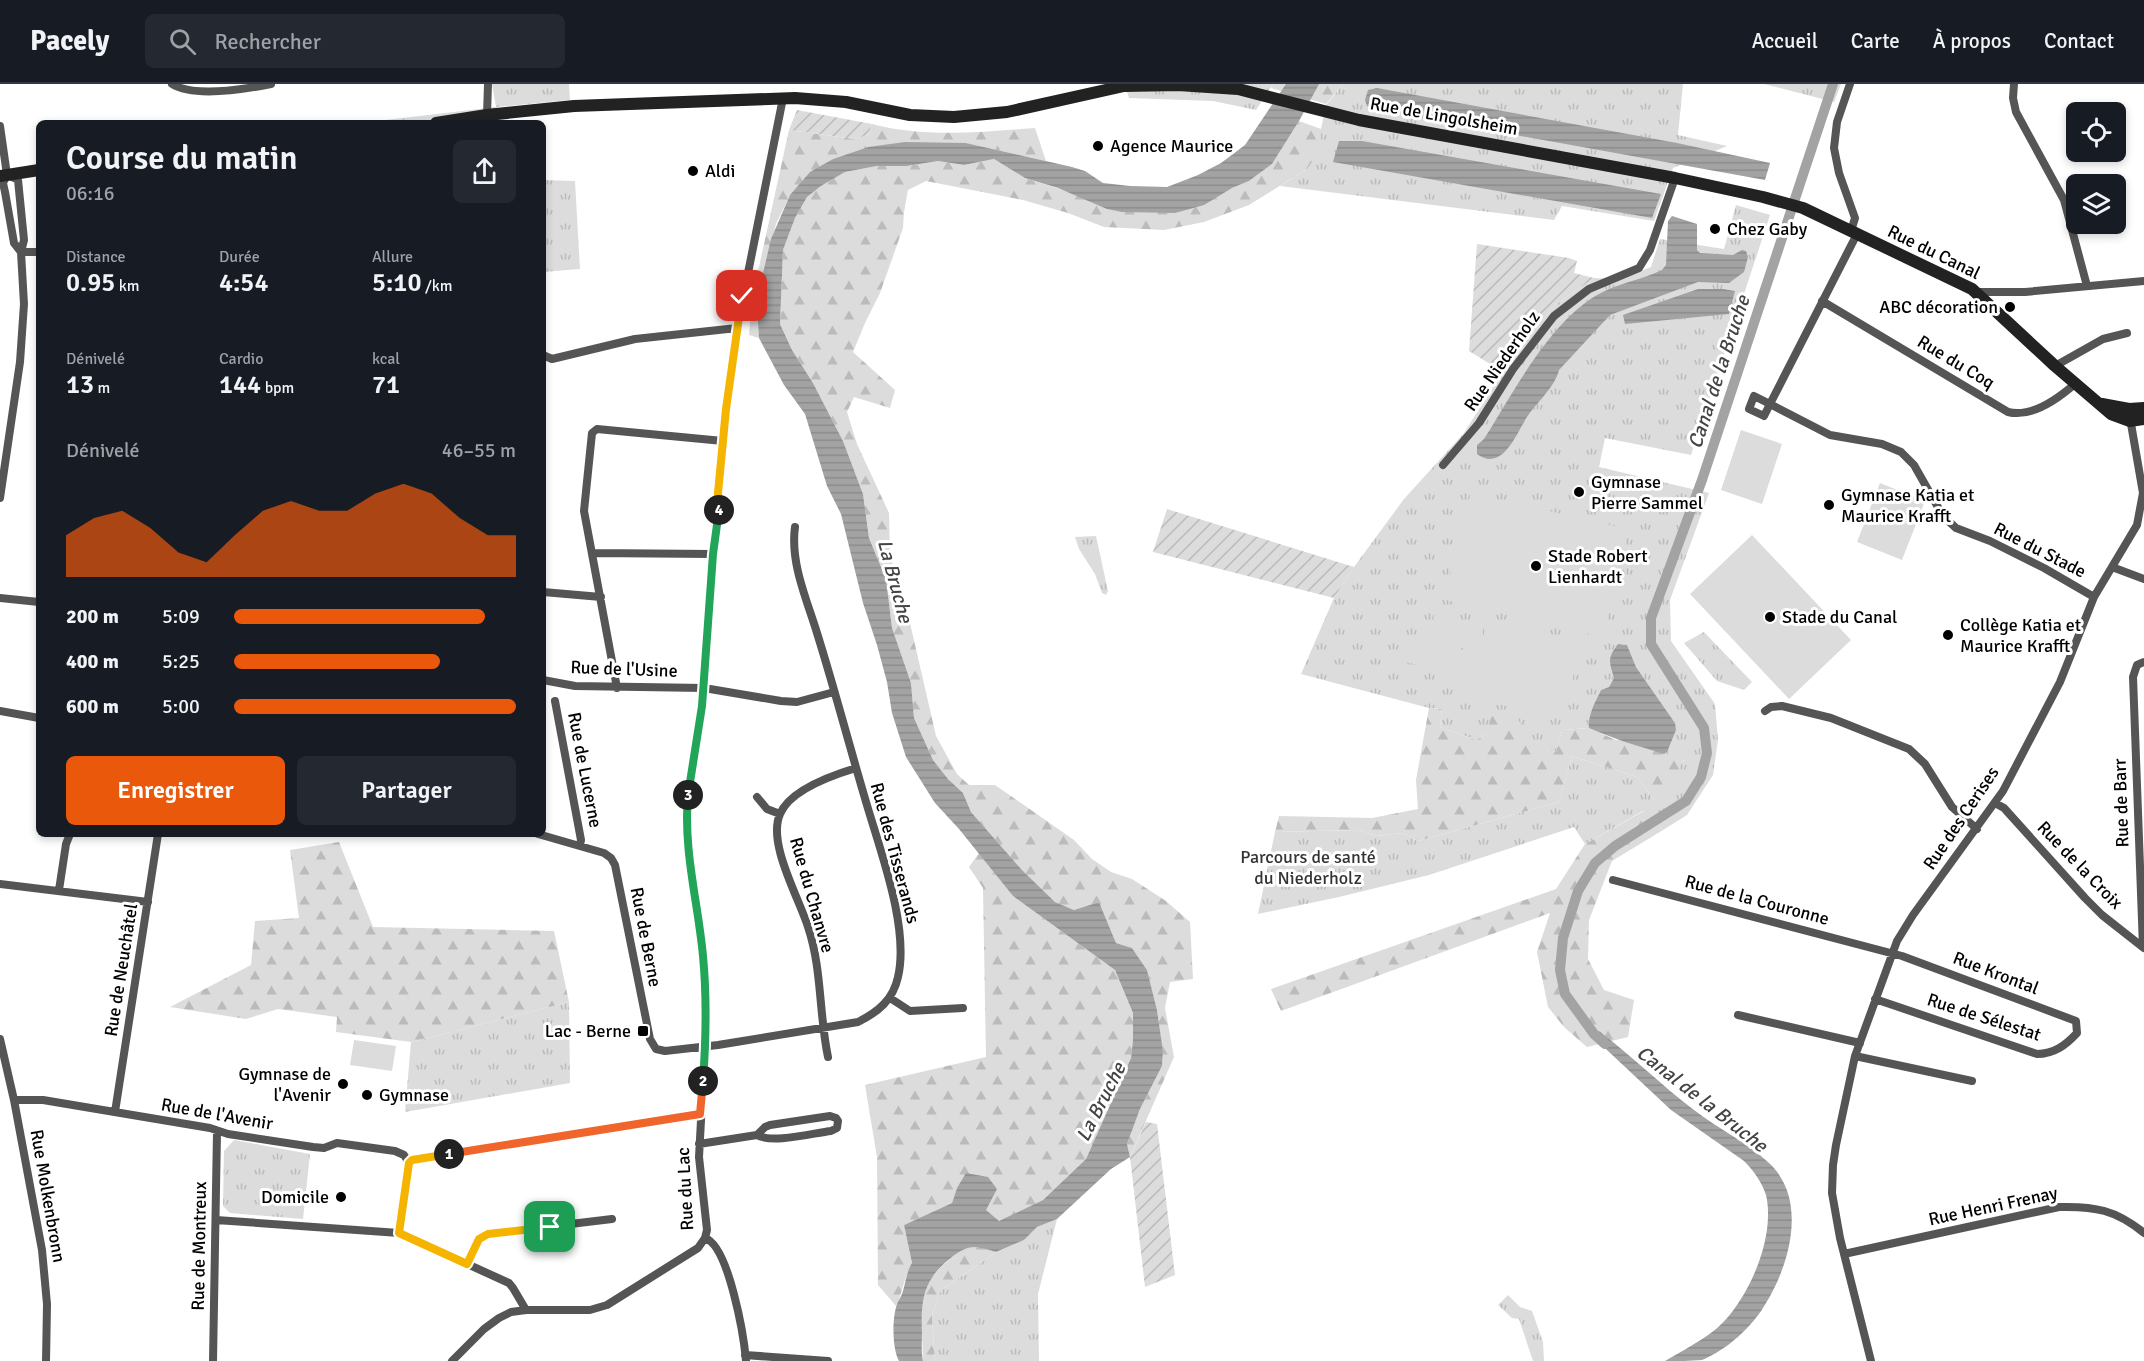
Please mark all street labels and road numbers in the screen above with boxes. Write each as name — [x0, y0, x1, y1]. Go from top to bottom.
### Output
street label: Rue de Lingolsheim — [1368, 92, 1520, 140]
street label: Rue du Canal — [1884, 220, 1984, 284]
street label: Rue Niederholz — [1459, 307, 1545, 415]
street label: Rue du Coq — [1913, 330, 1999, 394]
street label: Rue du Stade — [1990, 517, 2090, 583]
street label: Rue de l'Usine — [570, 656, 678, 682]
street label: Rue de Lucerne — [563, 710, 607, 830]
street label: Rue de Barr — [2108, 758, 2134, 848]
street label: Rue des Cerises — [1918, 762, 2004, 874]
street label: Rue des Tisserands — [866, 780, 924, 926]
street label: Rue de la Croix — [2033, 816, 2128, 914]
street label: Rue du Chanvre — [785, 835, 839, 955]
street label: Rue de la Couronne — [1683, 870, 1831, 930]
street label: Rue de Berne — [626, 885, 666, 989]
street label: Rue de Neuchâtel — [100, 902, 142, 1038]
street label: Rue Krontal — [1950, 947, 2042, 999]
street label: Rue de Sélestat — [1924, 988, 2044, 1046]
street label: Rue de l'Avenir — [159, 1093, 275, 1135]
street label: Rue Molkenbronn — [25, 1128, 71, 1264]
street label: Rue du Lac — [672, 1147, 698, 1231]
street label: Rue de Montreux — [187, 1181, 211, 1311]
street label: Rue Henri Frenay — [1926, 1181, 2060, 1230]

